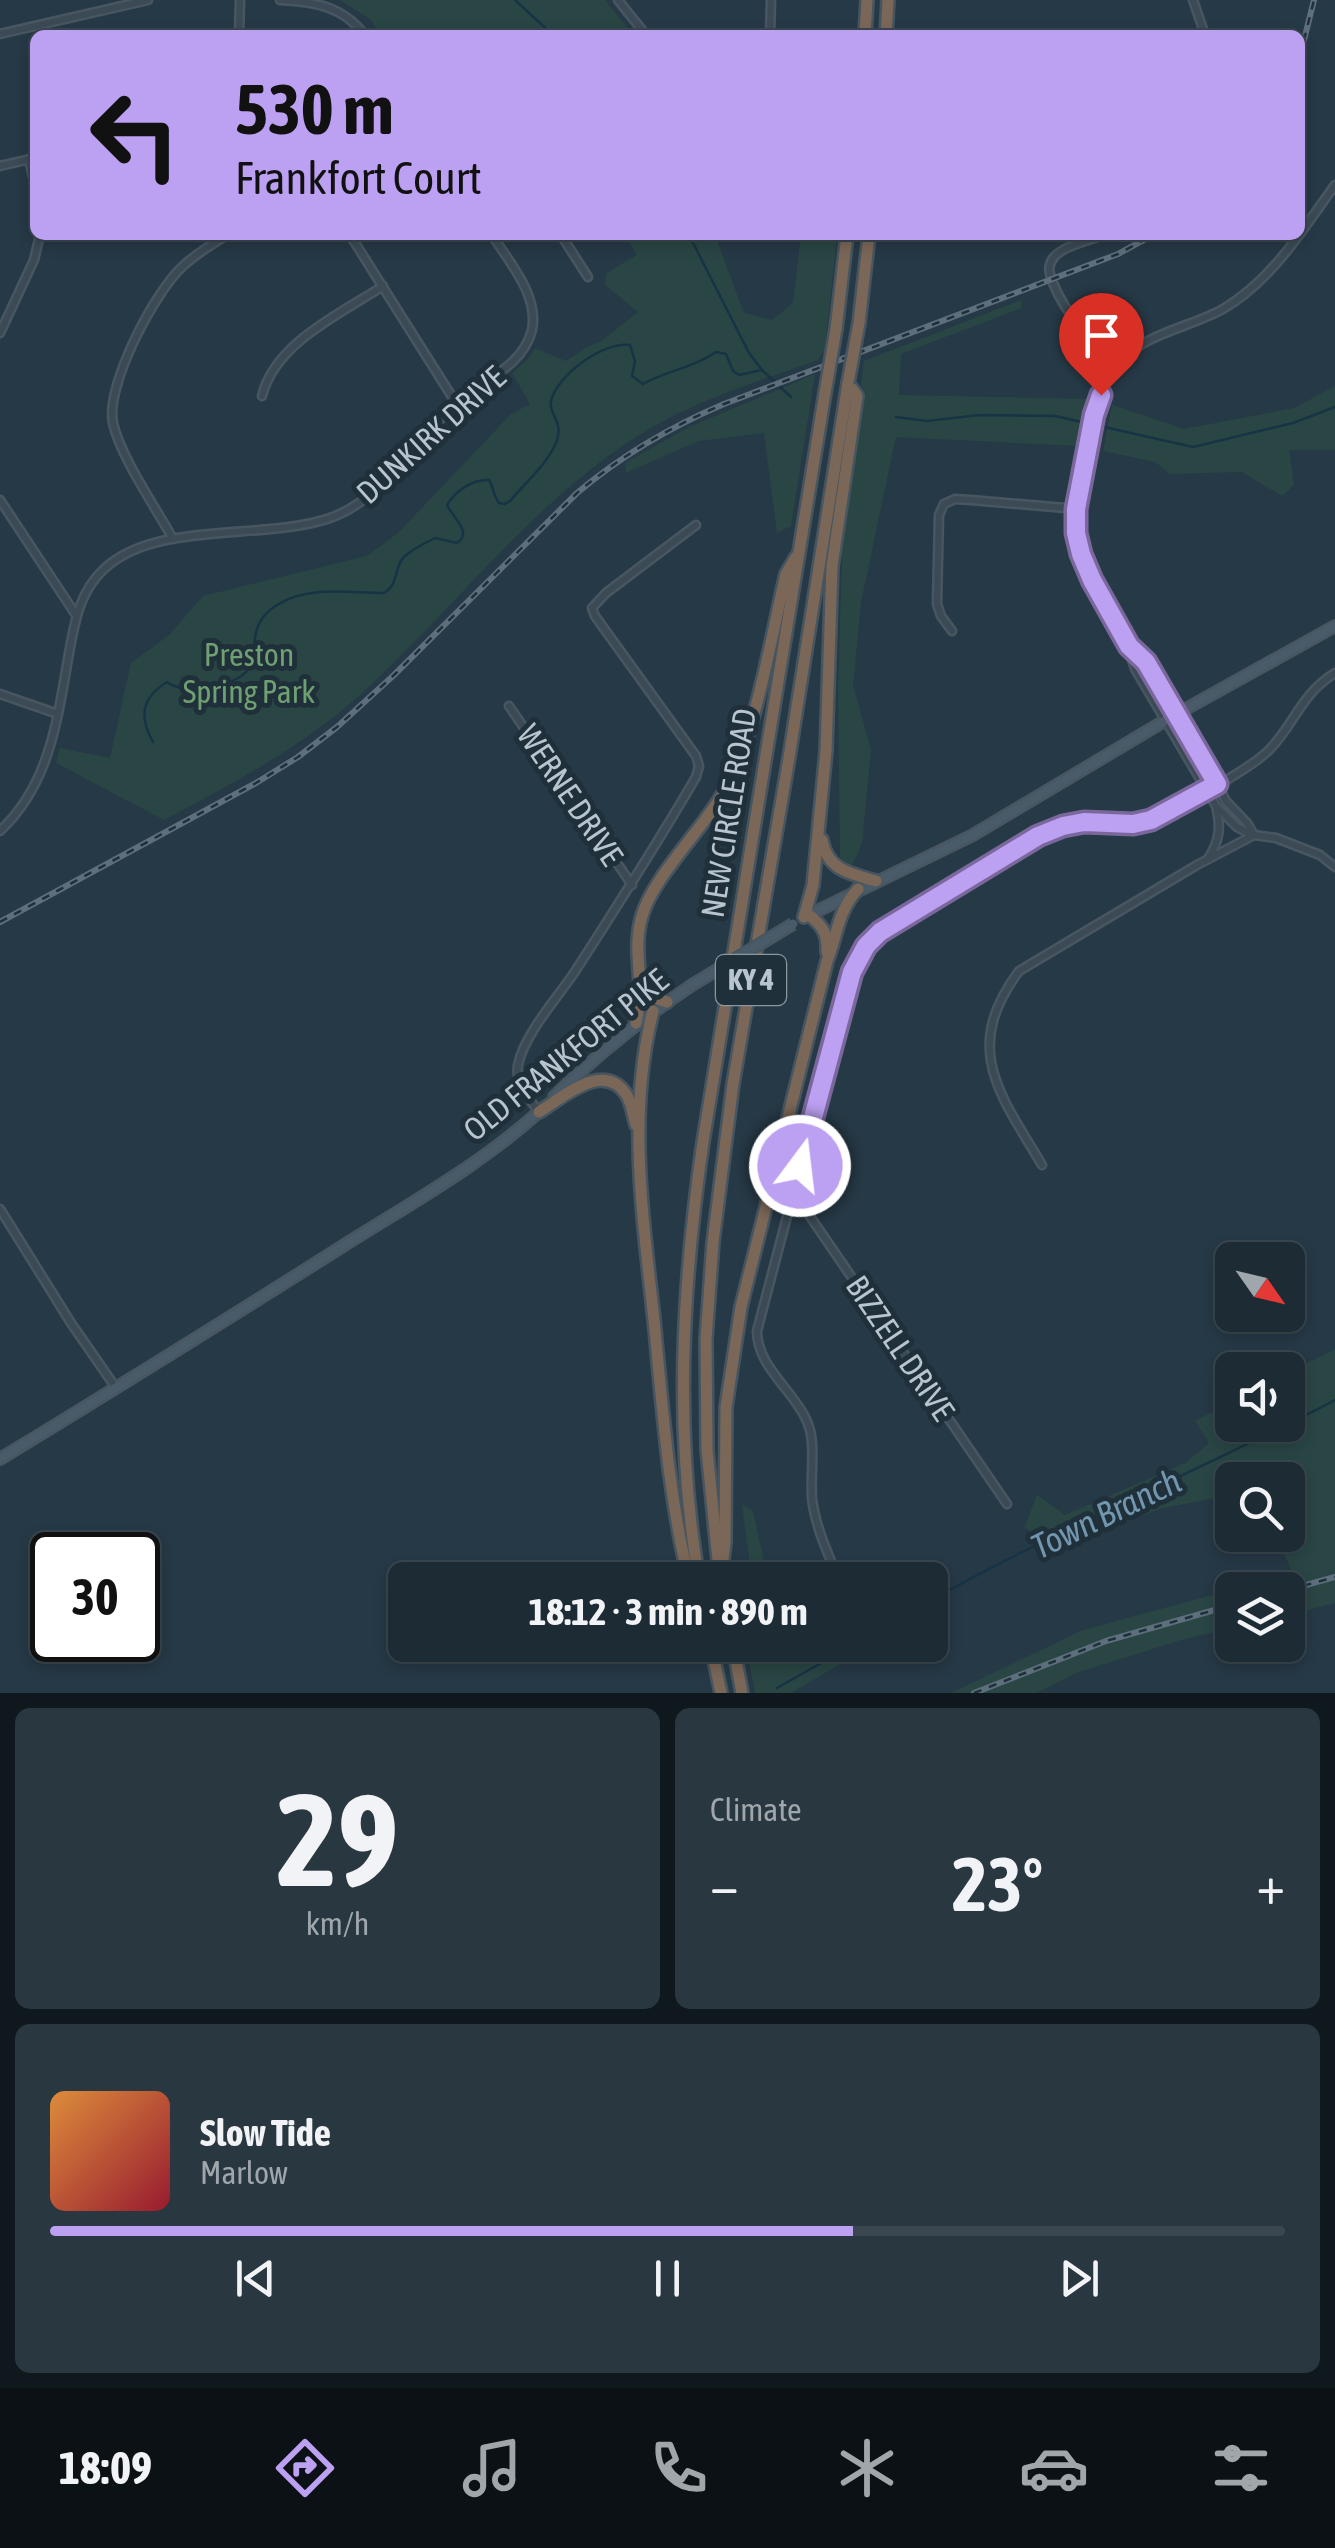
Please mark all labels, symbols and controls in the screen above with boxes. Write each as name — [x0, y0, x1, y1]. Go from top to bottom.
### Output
text: 530 m — [235, 69, 394, 149]
icon: left — [70, 70, 200, 200]
text: Frankfort Court — [235, 152, 482, 204]
pin — [1059, 293, 1144, 396]
icon: arrive — [1074, 308, 1129, 363]
street label: DUNKIRK DRIVE — [349, 358, 513, 511]
park label: Preston Spring Park — [183, 636, 315, 710]
street label: NEW CIRCLE ROAD — [694, 706, 763, 920]
street label: WERNE DRIVE — [510, 718, 631, 872]
road number: KY 4 — [716, 955, 786, 1005]
street label: OLD FRANKFORT PIKE — [456, 961, 675, 1148]
position arrow — [748, 1114, 852, 1218]
north arrow — [1215, 1242, 1305, 1332]
map controls — [1215, 1242, 1305, 1662]
street label: BIZZELL DRIVE — [839, 1268, 962, 1427]
button: sound — [1215, 1352, 1305, 1442]
water label: Town Branch — [1024, 1460, 1187, 1566]
button: search — [1215, 1462, 1305, 1552]
speed limit sign: 30 — [30, 1532, 160, 1662]
button: layers — [1215, 1572, 1305, 1662]
text: 18:12 · 3 min · 890 m — [528, 1590, 808, 1633]
text: 29 — [276, 1765, 399, 1914]
text: Climate — [710, 1791, 802, 1828]
text: 23° — [952, 1841, 1043, 1927]
text: − — [710, 1853, 739, 1916]
text: + — [1256, 1853, 1285, 1916]
text: km/h — [306, 1905, 369, 1942]
text: Slow Tide — [200, 2111, 331, 2154]
text: Marlow — [200, 2154, 288, 2191]
icon: previous — [228, 2251, 283, 2306]
icon: pause — [640, 2251, 695, 2306]
icon: next — [1052, 2251, 1107, 2306]
icon: directions — [270, 2433, 340, 2503]
icon: music — [457, 2433, 527, 2503]
icon: phone — [644, 2433, 714, 2503]
icon: climate — [832, 2433, 902, 2503]
icon: car — [1019, 2433, 1089, 2503]
icon: filters — [1206, 2433, 1276, 2503]
text: 18:09 — [59, 2442, 152, 2494]

